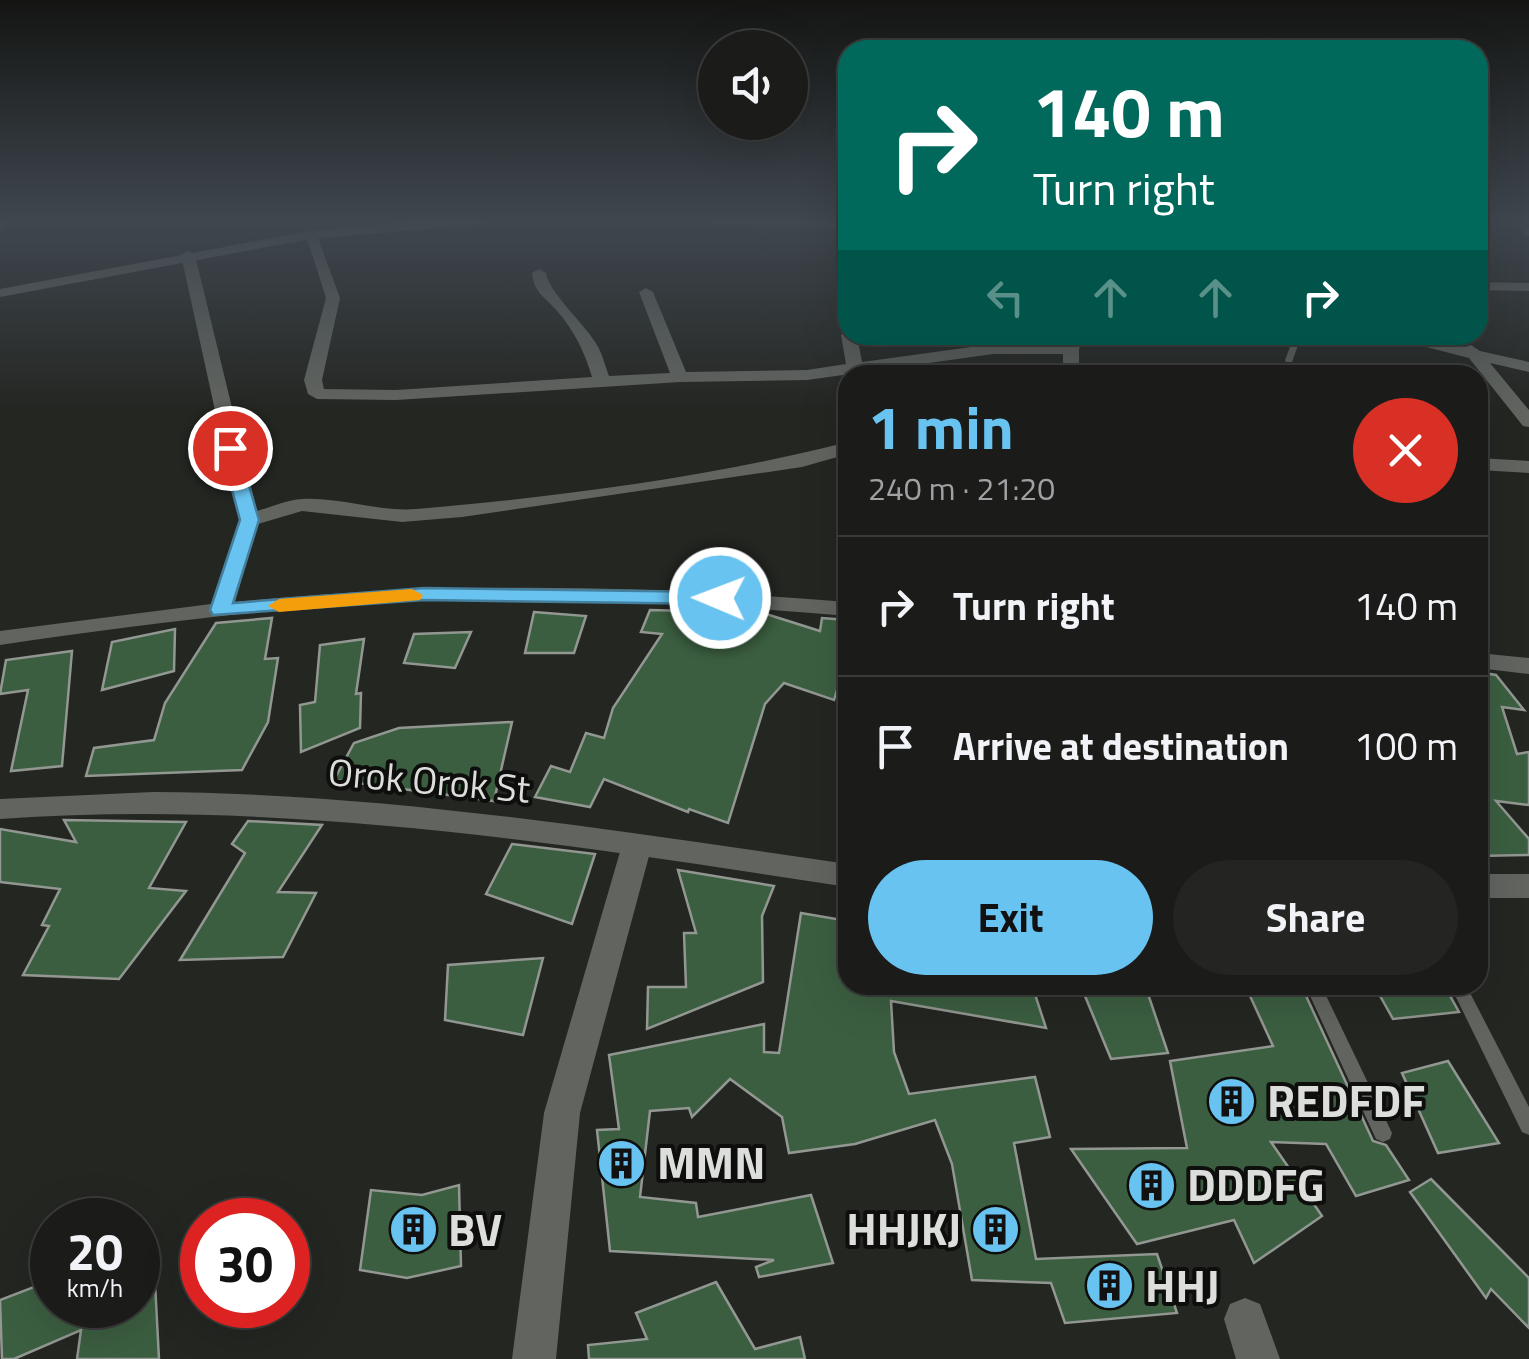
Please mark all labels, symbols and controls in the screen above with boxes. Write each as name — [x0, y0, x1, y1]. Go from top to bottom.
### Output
map controls — [698, 30, 808, 140]
button: sound — [698, 30, 808, 140]
text: 140 m — [1033, 58, 1225, 164]
icon: right — [868, 80, 998, 210]
text: Turn right — [1033, 154, 1215, 222]
icon: left — [978, 270, 1033, 325]
icon: ahead — [1083, 270, 1138, 325]
icon: ahead — [1188, 270, 1243, 325]
icon: right — [1293, 270, 1348, 325]
text: 1 min — [868, 381, 1014, 472]
button: close — [1353, 398, 1458, 503]
pin — [188, 406, 273, 491]
icon: arrive — [203, 421, 258, 476]
text: 240 m · 21:20 — [868, 464, 1055, 512]
position arrow — [668, 546, 772, 650]
text: Turn right — [953, 577, 1115, 635]
text: 140 m — [1354, 577, 1458, 635]
icon: right — [868, 579, 923, 634]
text: Arrive at destination — [953, 717, 1289, 775]
text: 100 m — [1354, 717, 1458, 775]
icon: arrive — [868, 719, 923, 774]
street label: Orok Orok St — [326, 742, 533, 818]
button: Exit — [868, 860, 1153, 975]
button: Share — [1173, 860, 1458, 975]
place label: REDFDF — [1267, 1066, 1425, 1134]
building icon: REDFDF — [1206, 1075, 1258, 1127]
place label: MMN — [657, 1128, 765, 1196]
building icon: MMN — [596, 1137, 648, 1189]
place label: DDDFG — [1187, 1150, 1325, 1218]
building icon: DDDFG — [1126, 1159, 1178, 1211]
place label: HHJKJ — [846, 1194, 961, 1262]
place label: BV — [448, 1195, 502, 1263]
speed limit sign: 30 — [180, 1198, 310, 1328]
building icon: HHJKJ — [970, 1203, 1022, 1255]
building icon: BV — [387, 1204, 439, 1256]
text: 20 — [67, 1213, 123, 1289]
place label: HHJ — [1145, 1251, 1220, 1319]
building icon: HHJ — [1084, 1260, 1136, 1312]
text: km/h — [67, 1269, 123, 1307]

